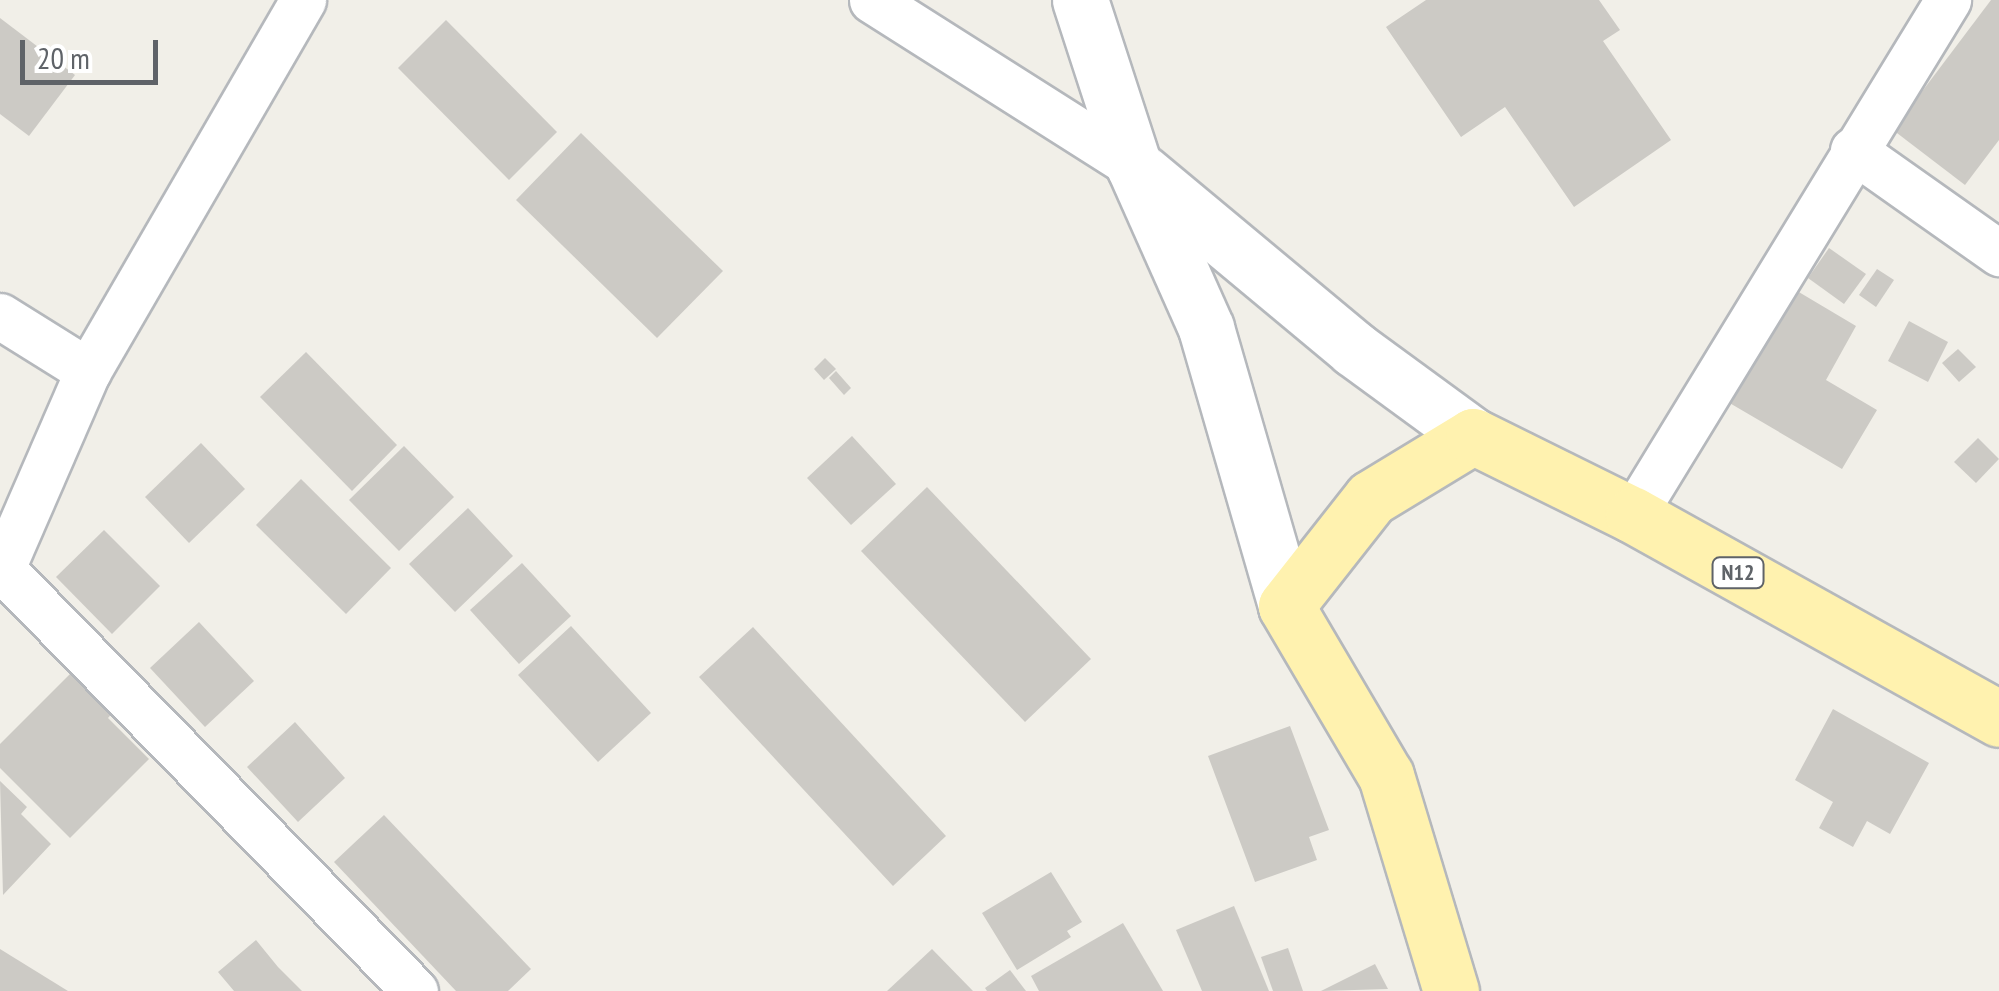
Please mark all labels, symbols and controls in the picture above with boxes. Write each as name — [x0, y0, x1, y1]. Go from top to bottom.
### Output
scale bar — [25, 20, 162, 82]
text: 20 m — [37, 38, 90, 77]
road number: N12 — [1710, 556, 1766, 590]

